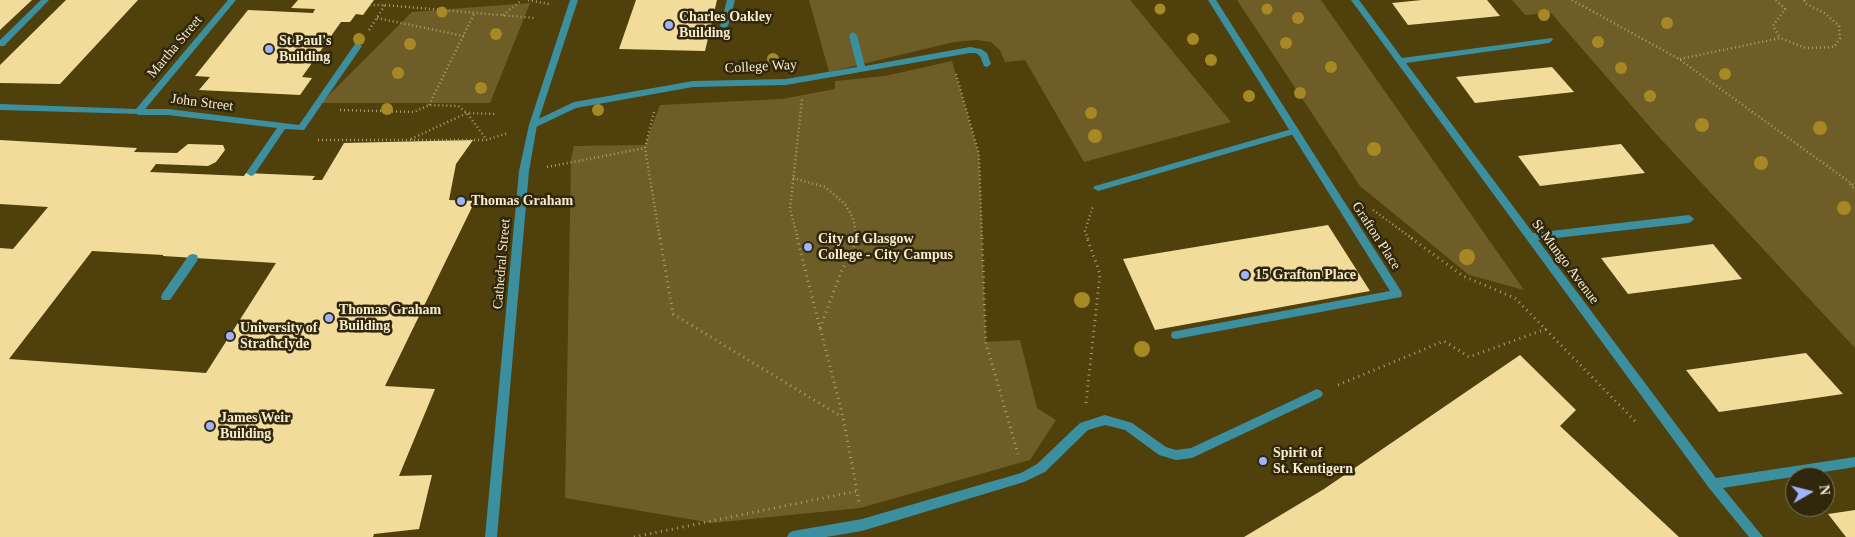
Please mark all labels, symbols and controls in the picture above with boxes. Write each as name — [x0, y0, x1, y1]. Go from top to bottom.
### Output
place label: Charles Oakley Building — [679, 9, 772, 41]
street label: Martha Street — [144, 12, 206, 82]
marker: Charles Oakley Building — [663, 19, 675, 31]
place label: St Paul's Building — [279, 33, 332, 65]
marker: St Paul's Building — [263, 43, 275, 55]
street label: College Way — [724, 57, 798, 77]
street label: John Street — [170, 91, 234, 115]
place label: Thomas Graham — [471, 193, 573, 209]
marker: Thomas Graham — [455, 195, 467, 207]
street label: Grafton Place — [1348, 199, 1404, 273]
street label: St Mungo Avenue — [1528, 216, 1602, 308]
street label: Cathedral Street — [490, 218, 514, 310]
place label: City of Glasgow College - City Campus — [818, 231, 953, 264]
marker: City of Glasgow College - City Campus — [802, 241, 814, 253]
place label: 15 Grafton Place — [1255, 267, 1356, 283]
marker: 15 Grafton Place — [1239, 269, 1251, 281]
place label: Thomas Graham Building — [339, 302, 441, 334]
marker: Thomas Graham Building — [323, 312, 335, 324]
place label: University of Strathclyde — [240, 320, 317, 352]
marker: University of Strathclyde — [224, 330, 236, 342]
place label: James Weir Building — [220, 410, 290, 442]
marker: James Weir Building — [204, 420, 216, 432]
place label: Spirit of St. Kentigern — [1273, 445, 1353, 478]
marker: Spirit of St. Kentigern — [1257, 455, 1269, 467]
north arrow — [1785, 467, 1835, 517]
text: N — [1816, 484, 1832, 496]

